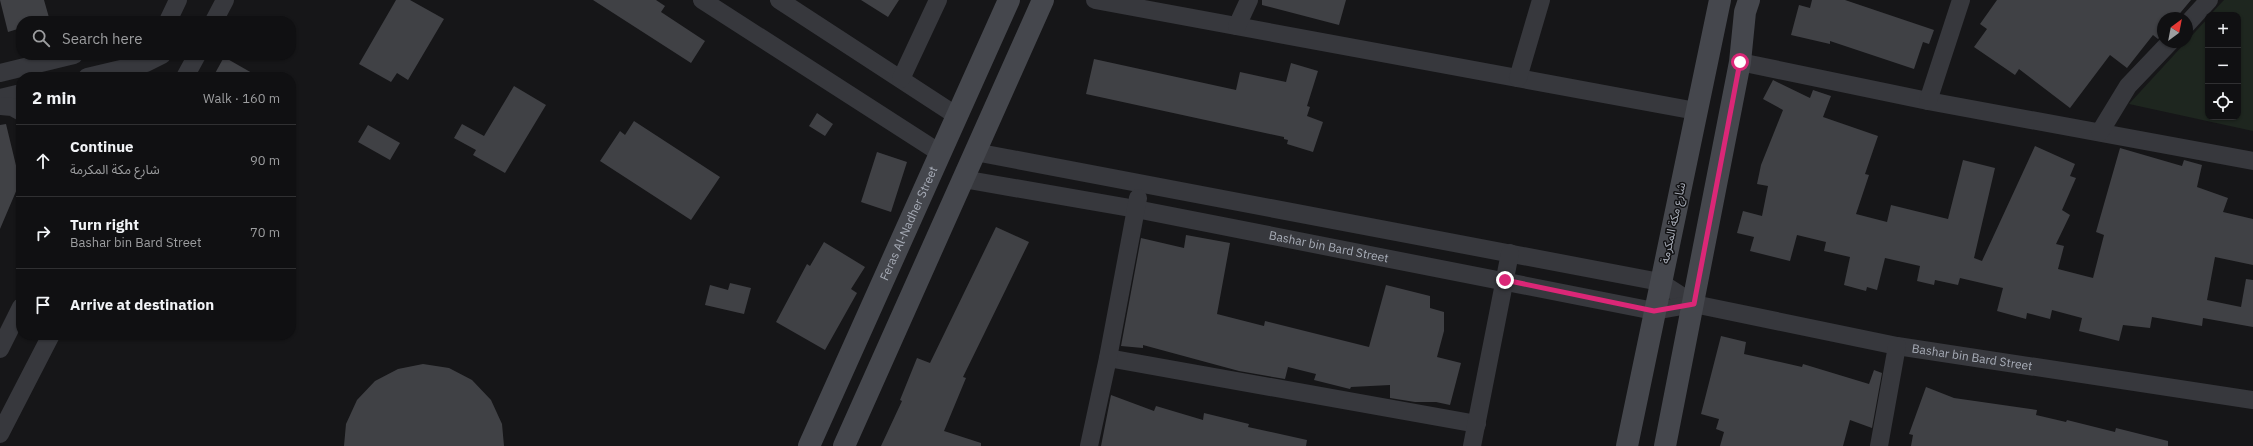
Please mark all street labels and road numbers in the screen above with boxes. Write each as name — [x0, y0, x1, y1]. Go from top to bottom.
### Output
street label: Feras Al-Nadher Street — [876, 164, 941, 283]
street label: شارع مكة المكرمة — [1657, 181, 1690, 265]
street label: Bashar bin Bard Street — [1268, 227, 1390, 266]
street label: Bashar bin Bard Street — [1911, 340, 2033, 373]

